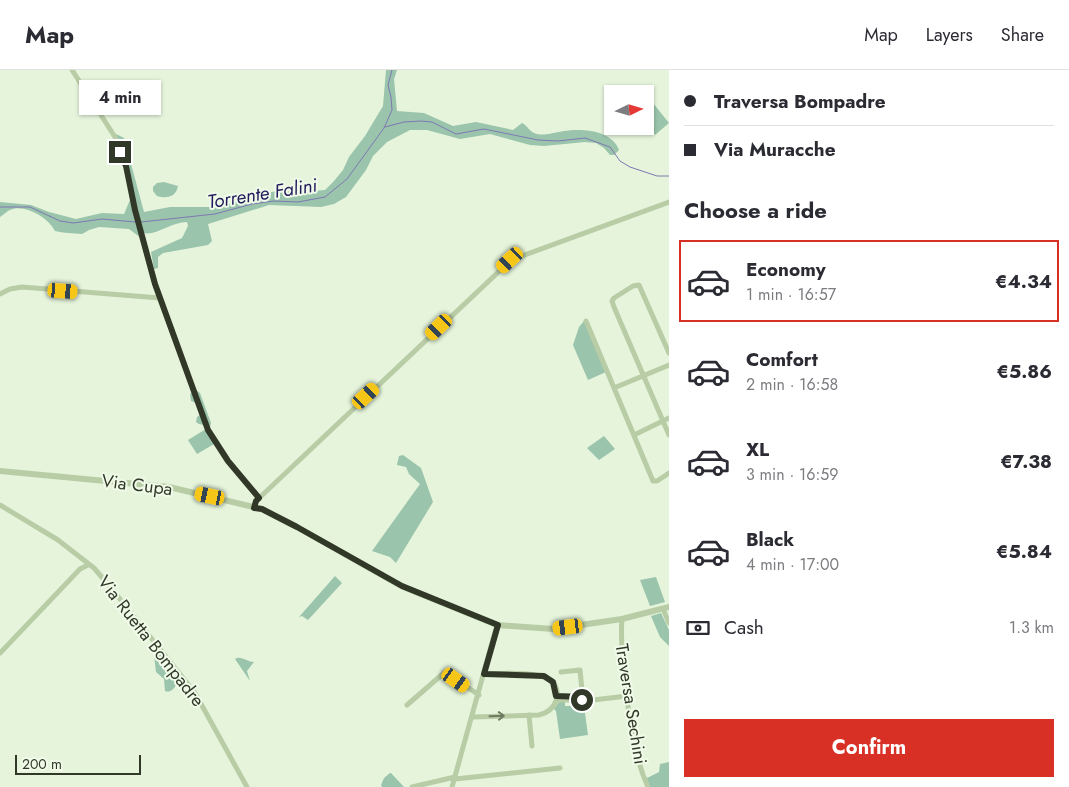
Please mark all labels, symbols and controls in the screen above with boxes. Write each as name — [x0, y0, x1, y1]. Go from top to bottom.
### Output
text: Map — [25, 17, 74, 52]
text: Map — [864, 22, 898, 48]
text: Layers — [926, 22, 973, 48]
text: Share — [1001, 22, 1044, 48]
callout: 4 min — [79, 79, 161, 114]
north arrow — [604, 85, 654, 135]
map controls — [604, 85, 654, 135]
text: 4 min — [99, 86, 141, 109]
text: Traversa Bompadre — [714, 88, 886, 115]
text: Via Muracche — [714, 136, 836, 163]
route end — [109, 141, 131, 163]
water label: Torrente Falini — [205, 171, 320, 215]
text: Choose a ride — [684, 194, 827, 226]
car — [493, 244, 526, 276]
text: Economy — [746, 256, 826, 283]
icon: car — [686, 259, 731, 304]
text: €4.34 — [995, 268, 1052, 295]
car — [47, 282, 78, 300]
text: 1 min · 16:57 — [746, 283, 836, 306]
car — [422, 311, 455, 343]
text: Comfort — [746, 346, 818, 373]
icon: car — [686, 349, 731, 394]
text: €5.86 — [997, 358, 1052, 385]
text: 2 min · 16:58 — [746, 373, 838, 396]
car — [349, 380, 382, 412]
text: XL — [746, 436, 769, 463]
icon: car — [686, 439, 731, 484]
text: €7.38 — [1000, 448, 1052, 475]
text: 3 min · 16:59 — [746, 463, 838, 486]
street label: Via Cupa — [100, 468, 174, 502]
car — [193, 486, 226, 506]
text: Black — [746, 526, 794, 553]
icon: car — [686, 529, 731, 574]
text: €5.84 — [996, 538, 1052, 565]
text: 4 min · 17:00 — [746, 553, 839, 576]
street label: Via Ruetta Bompadre — [91, 570, 211, 712]
icon: cash — [684, 614, 712, 642]
text: Cash — [724, 614, 764, 641]
text: 1.3 km — [1009, 616, 1054, 639]
car — [552, 618, 583, 636]
street label: Traversa Sechini — [609, 642, 653, 766]
car — [439, 665, 472, 695]
route start — [571, 689, 593, 711]
one-way arrow — [488, 711, 505, 721]
button: Confirm — [684, 719, 1054, 777]
scale bar — [15, 752, 141, 775]
text: 200 m — [22, 754, 62, 774]

